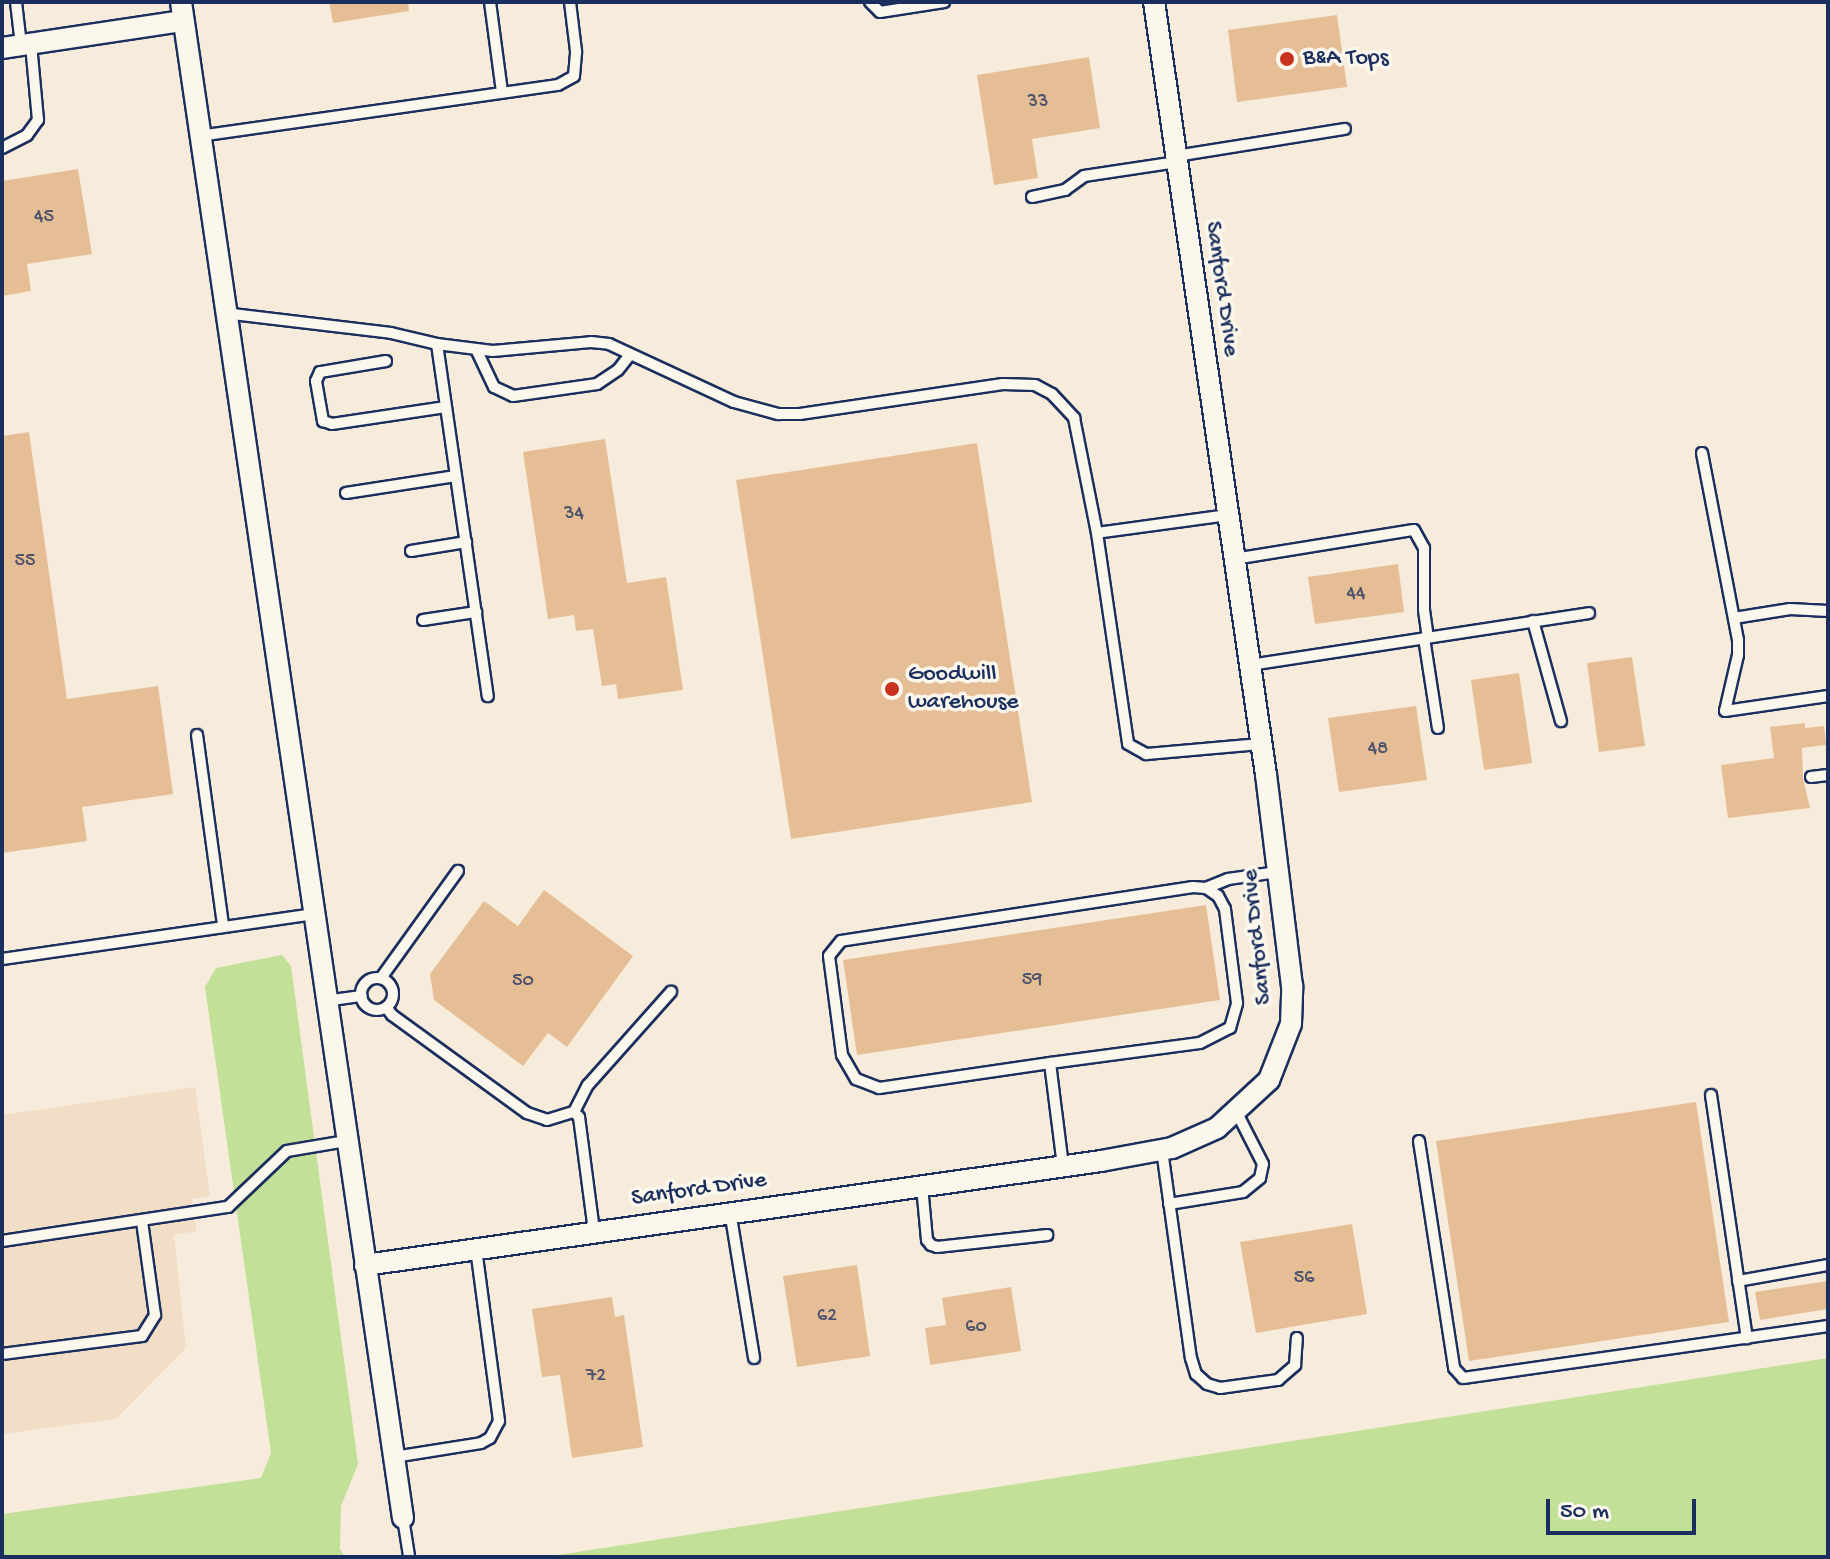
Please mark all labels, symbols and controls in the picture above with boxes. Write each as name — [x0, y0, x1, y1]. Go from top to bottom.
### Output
place label: B&A Tops — [1303, 45, 1389, 73]
marker: B&A Tops — [1278, 50, 1296, 68]
house number: 33 — [1028, 90, 1048, 114]
house number: 45 — [34, 205, 54, 229]
street label: Sanford Drive — [1197, 220, 1245, 358]
house number: 34 — [564, 502, 584, 526]
house number: 55 — [14, 549, 36, 573]
house number: 44 — [1347, 582, 1365, 606]
place label: Goodwill warehouse — [908, 661, 1019, 717]
marker: Goodwill warehouse — [883, 680, 901, 698]
house number: 48 — [1368, 737, 1388, 761]
street label: Sanford Drive — [1237, 868, 1279, 1006]
house number: 59 — [1022, 968, 1042, 992]
house number: 50 — [512, 969, 534, 993]
street label: Sanford Drive — [630, 1166, 768, 1214]
house number: 56 — [1294, 1266, 1314, 1290]
house number: 62 — [817, 1304, 837, 1328]
house number: 60 — [965, 1315, 987, 1339]
house number: 72 — [586, 1364, 606, 1388]
scale bar — [1550, 1483, 1700, 1533]
text: 50 m — [1560, 1498, 1609, 1527]

